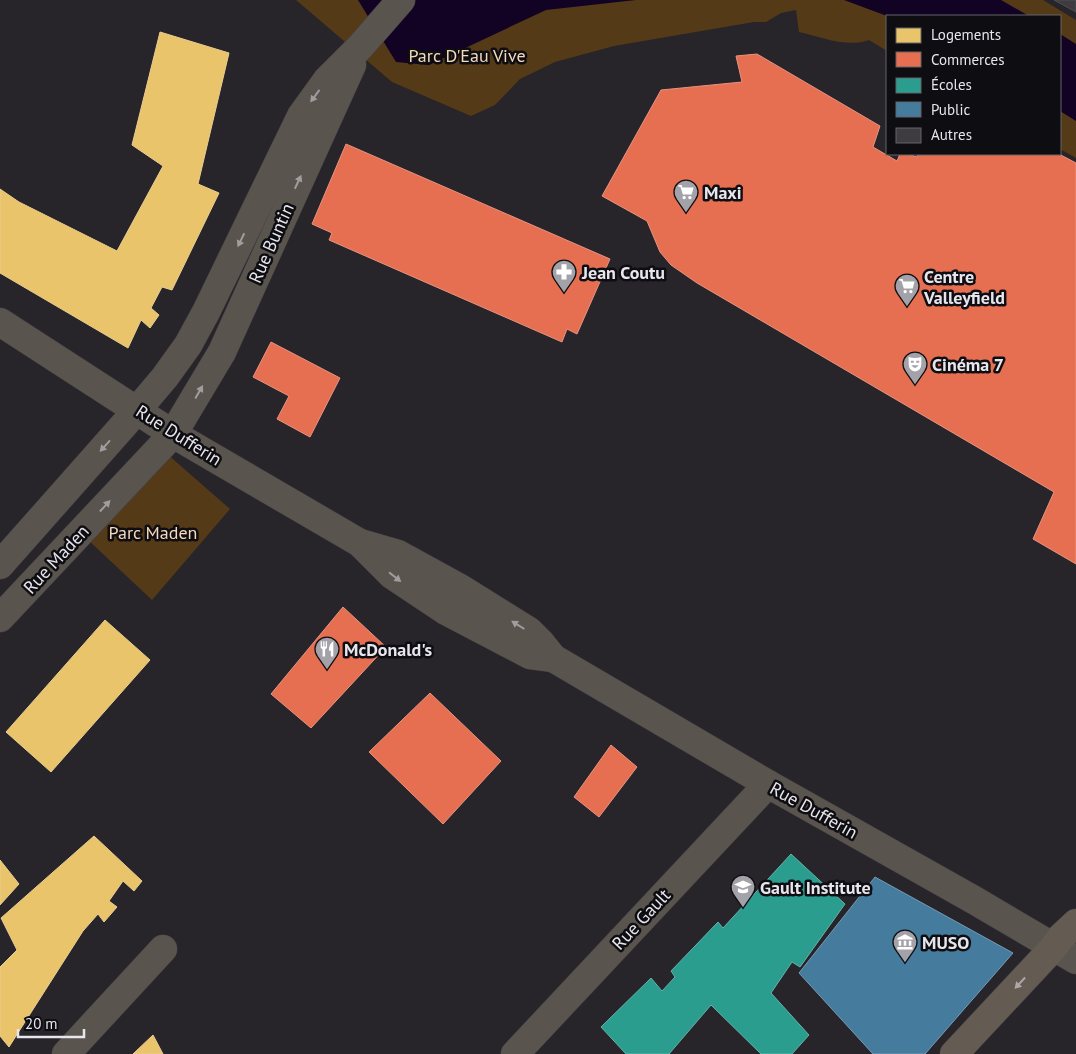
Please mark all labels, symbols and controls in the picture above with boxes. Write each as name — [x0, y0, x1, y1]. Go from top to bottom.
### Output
legend — [886, 15, 1061, 155]
text: Logements — [931, 25, 1001, 44]
park label: Parc D'Eau Vive — [408, 44, 526, 67]
text: Commerces — [931, 50, 1005, 69]
text: Écoles — [931, 75, 972, 94]
one-way arrow — [310, 89, 320, 103]
text: Public — [931, 100, 970, 119]
text: Autres — [931, 125, 972, 144]
one-way arrow — [294, 175, 302, 189]
supermarket icon: Maxi — [673, 179, 699, 213]
place label: Maxi — [704, 181, 742, 204]
street label: Rue Buntin — [243, 199, 299, 287]
one-way arrow — [237, 233, 245, 247]
pharmacy icon: Jean Coutu — [551, 259, 577, 293]
place label: Jean Coutu — [581, 261, 665, 284]
place label: Centre Valleyfield — [923, 265, 1005, 309]
supermarket icon: Centre Valleyfield — [894, 273, 920, 307]
theatre icon: Cinéma 7 — [902, 351, 928, 385]
place label: Cinéma 7 — [932, 353, 1004, 376]
one-way arrow — [194, 385, 203, 398]
street label: Rue Dufferin — [132, 400, 226, 470]
one-way arrow — [100, 439, 111, 452]
one-way arrow — [99, 500, 111, 512]
street label: Rue Maden — [18, 520, 94, 598]
park label: Parc Maden — [109, 521, 197, 544]
one-way arrow — [388, 572, 402, 582]
one-way arrow — [512, 620, 525, 629]
restaurant icon: McDonald's — [314, 636, 340, 670]
place label: McDonald's — [344, 638, 432, 661]
street label: Rue Dufferin — [766, 776, 862, 844]
school or university icon: Gault Institute — [730, 874, 756, 908]
place label: Gault Institute — [760, 876, 871, 899]
street label: Rue Gault — [607, 884, 675, 954]
museum icon: MUSO — [892, 929, 918, 963]
place label: MUSO — [922, 931, 969, 954]
one-way arrow — [1014, 976, 1026, 988]
scale bar — [18, 1006, 84, 1038]
text: 20 m — [25, 1014, 58, 1033]

